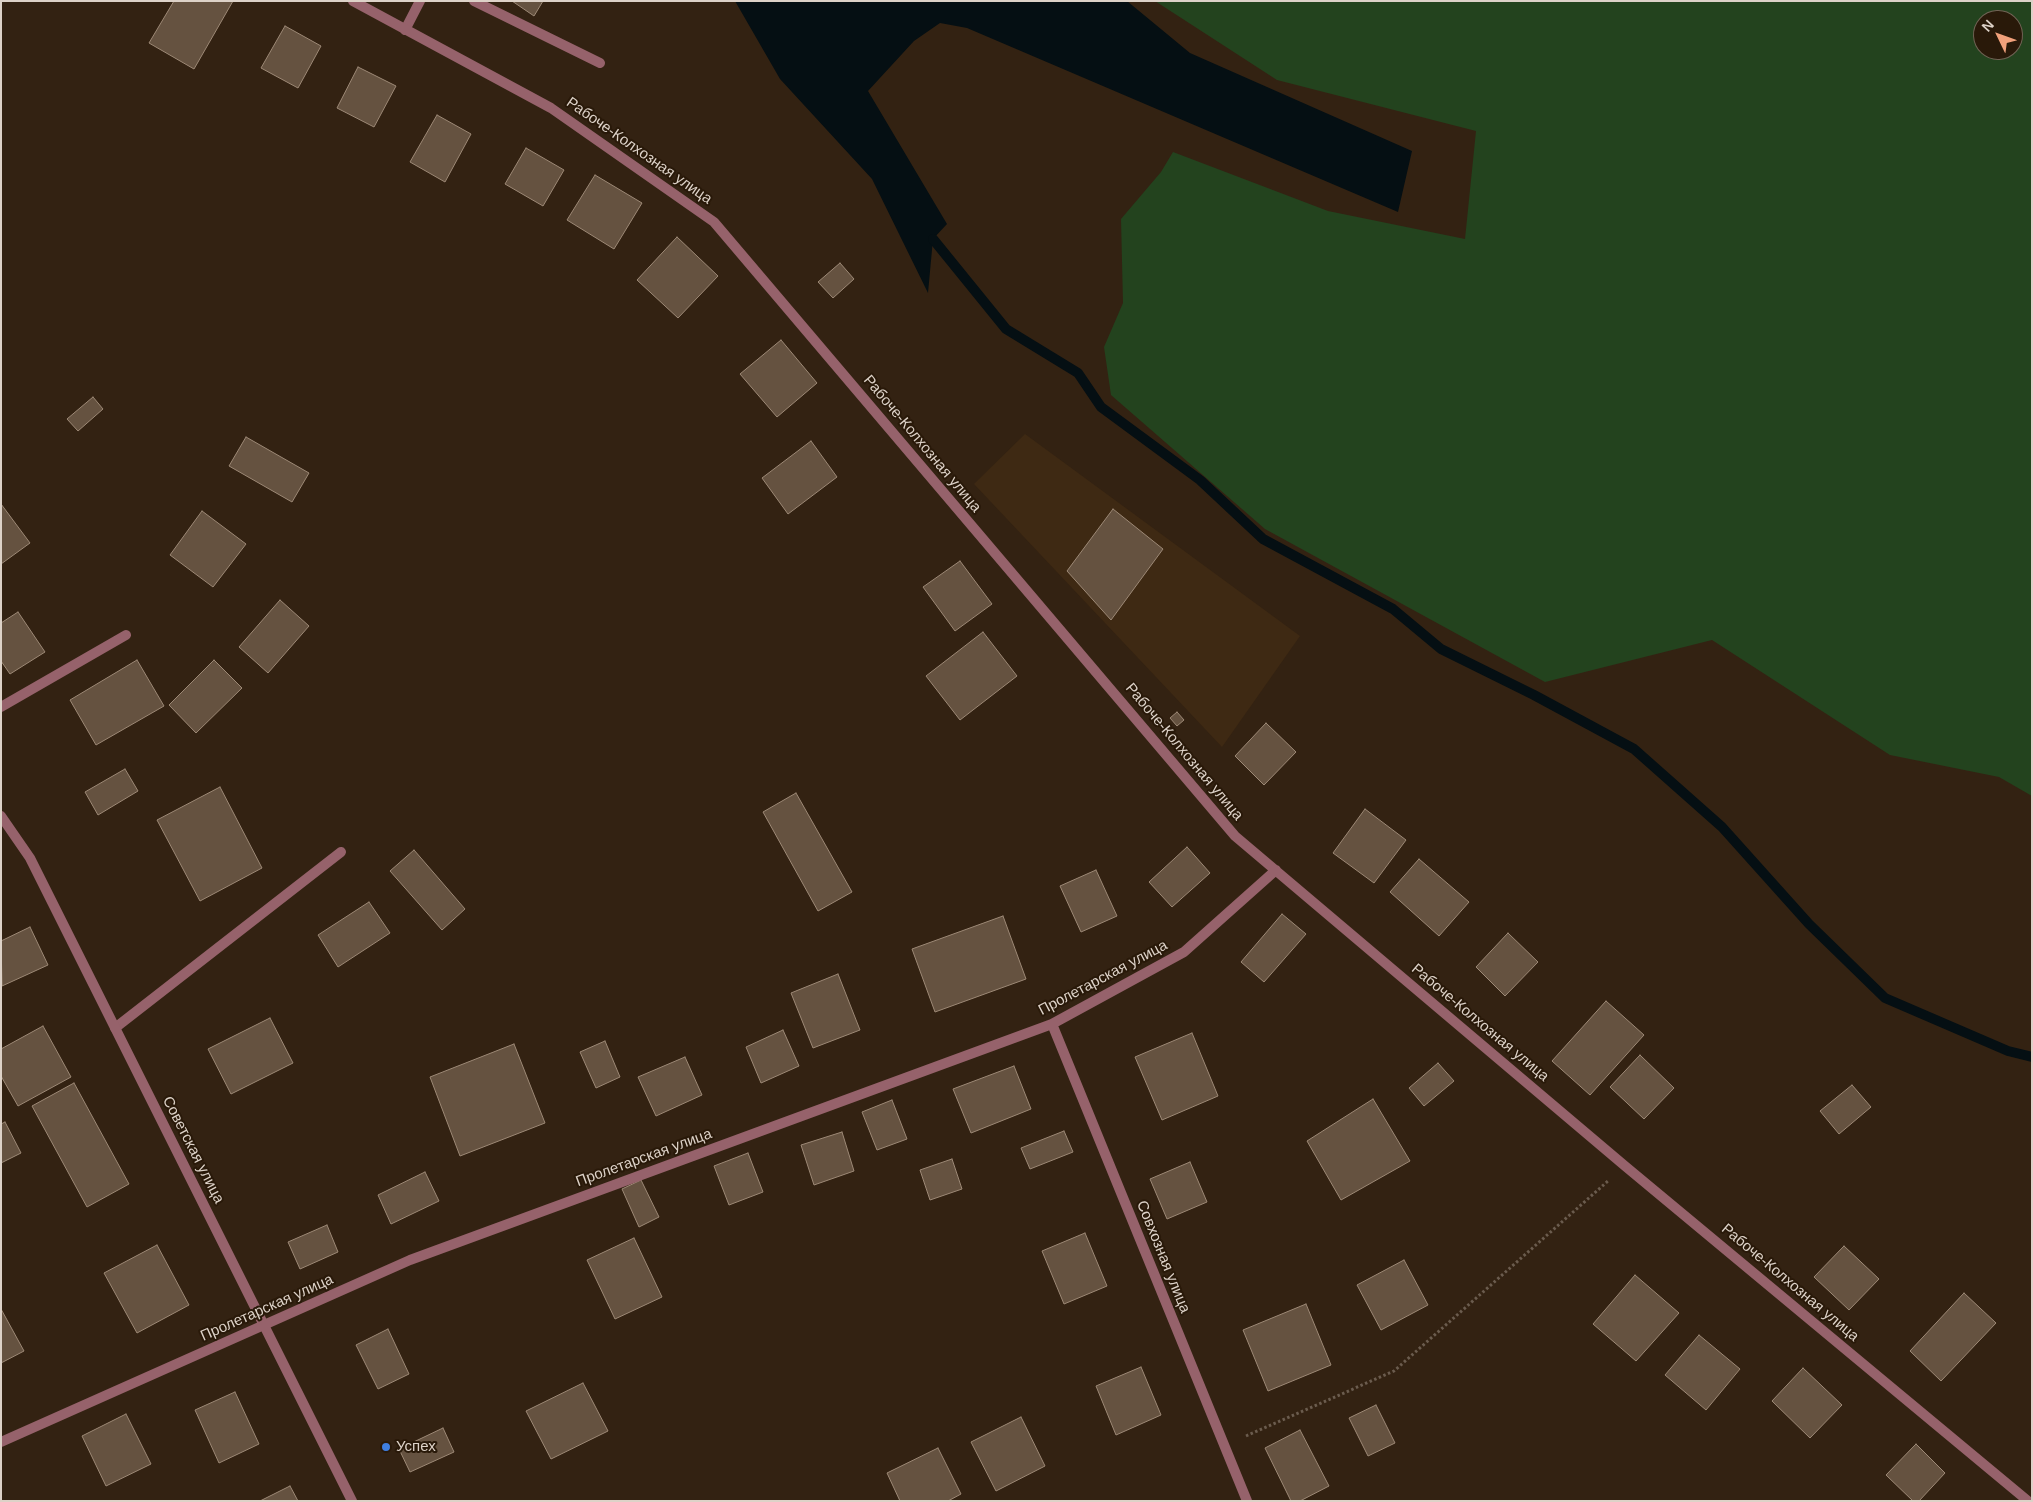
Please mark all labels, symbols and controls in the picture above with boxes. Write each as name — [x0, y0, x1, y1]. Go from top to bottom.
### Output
north arrow — [1973, 10, 2023, 60]
text: N — [1978, 17, 1997, 35]
street label: Рабоче-Колхозная улица — [563, 94, 715, 208]
street label: Рабоче-Колхозная улица — [859, 372, 985, 516]
street label: Рабоче-Колхозная улица — [1121, 680, 1247, 824]
street label: Пролетарская улица — [1035, 936, 1171, 1020]
street label: Рабоче-Колхозная улица — [1408, 960, 1552, 1086]
street label: Советская улица — [158, 1093, 228, 1207]
street label: Пролетарская улица — [574, 1125, 714, 1191]
street label: Совхозная улица — [1132, 1198, 1194, 1316]
street label: Рабоче-Колхозная улица — [1718, 1220, 1862, 1346]
street label: Пролетарская улица — [198, 1271, 336, 1345]
place label: Успех — [396, 1438, 436, 1456]
marker: Успех — [380, 1441, 392, 1453]

